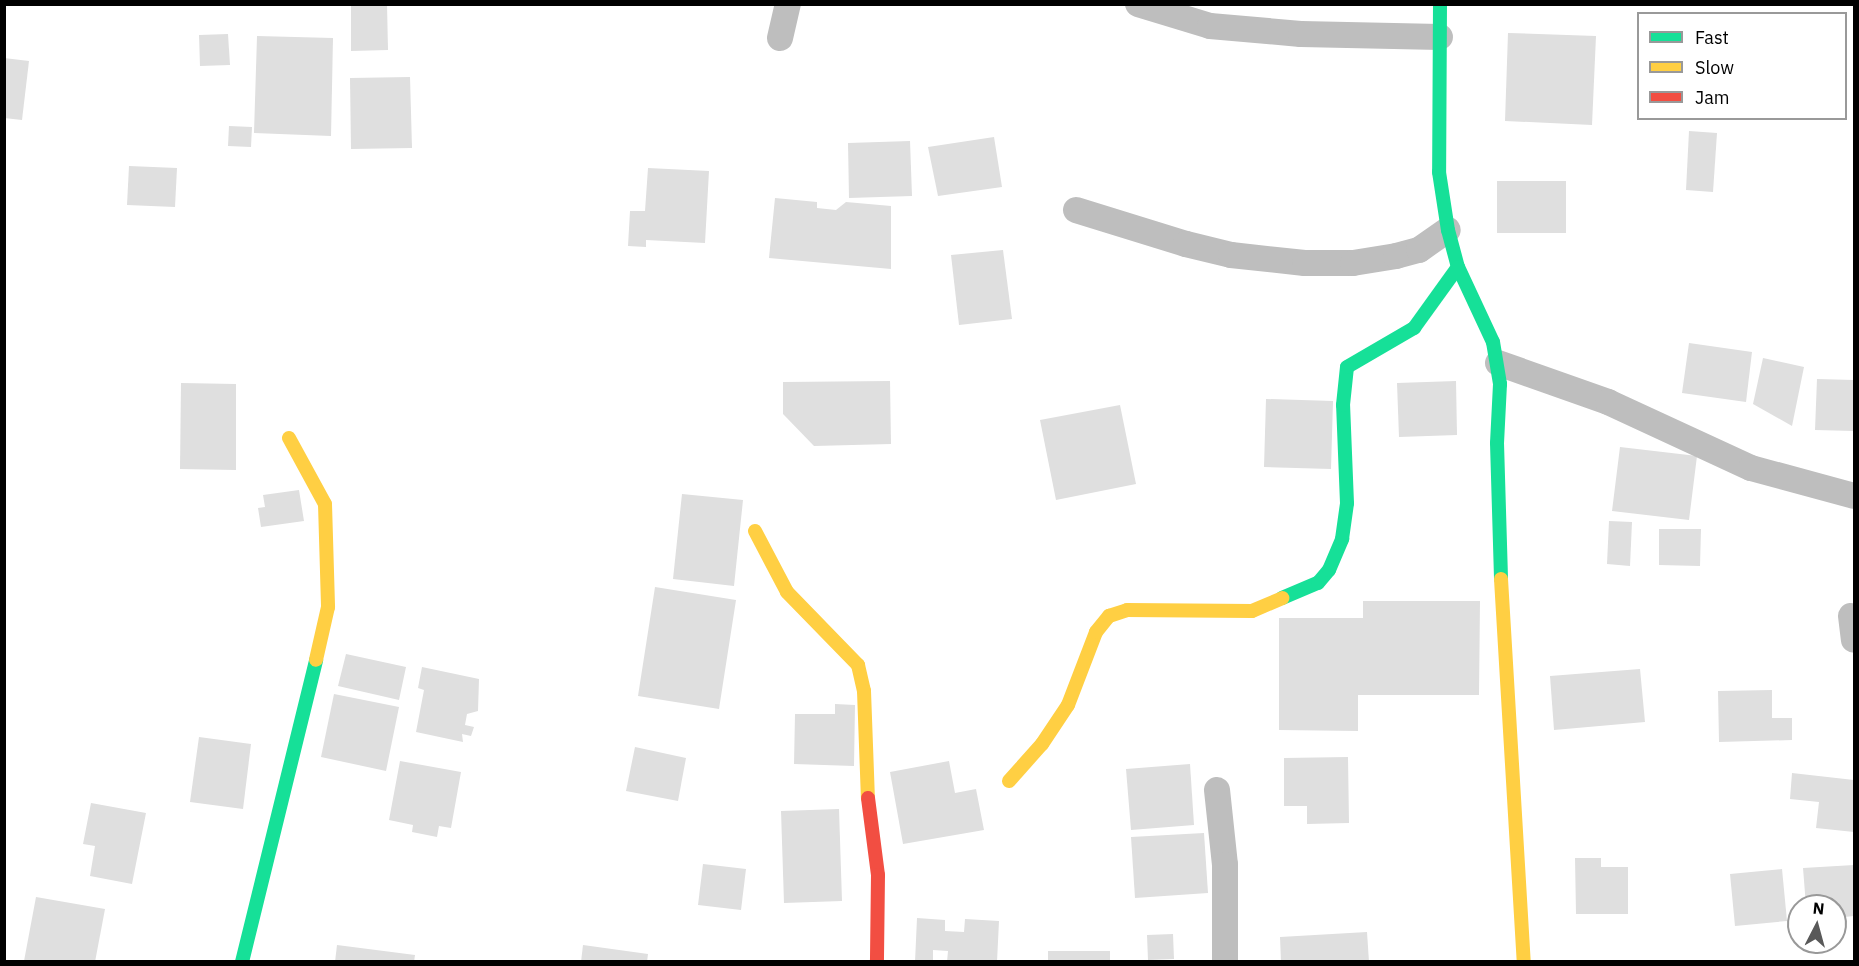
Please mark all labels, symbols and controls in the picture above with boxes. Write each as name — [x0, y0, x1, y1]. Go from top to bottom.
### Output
legend — [1637, 12, 1847, 120]
text: Fast — [1695, 26, 1729, 49]
text: Slow — [1695, 56, 1734, 79]
text: Jam — [1695, 86, 1730, 109]
north arrow — [1787, 894, 1847, 954]
text: N — [1812, 898, 1825, 919]

